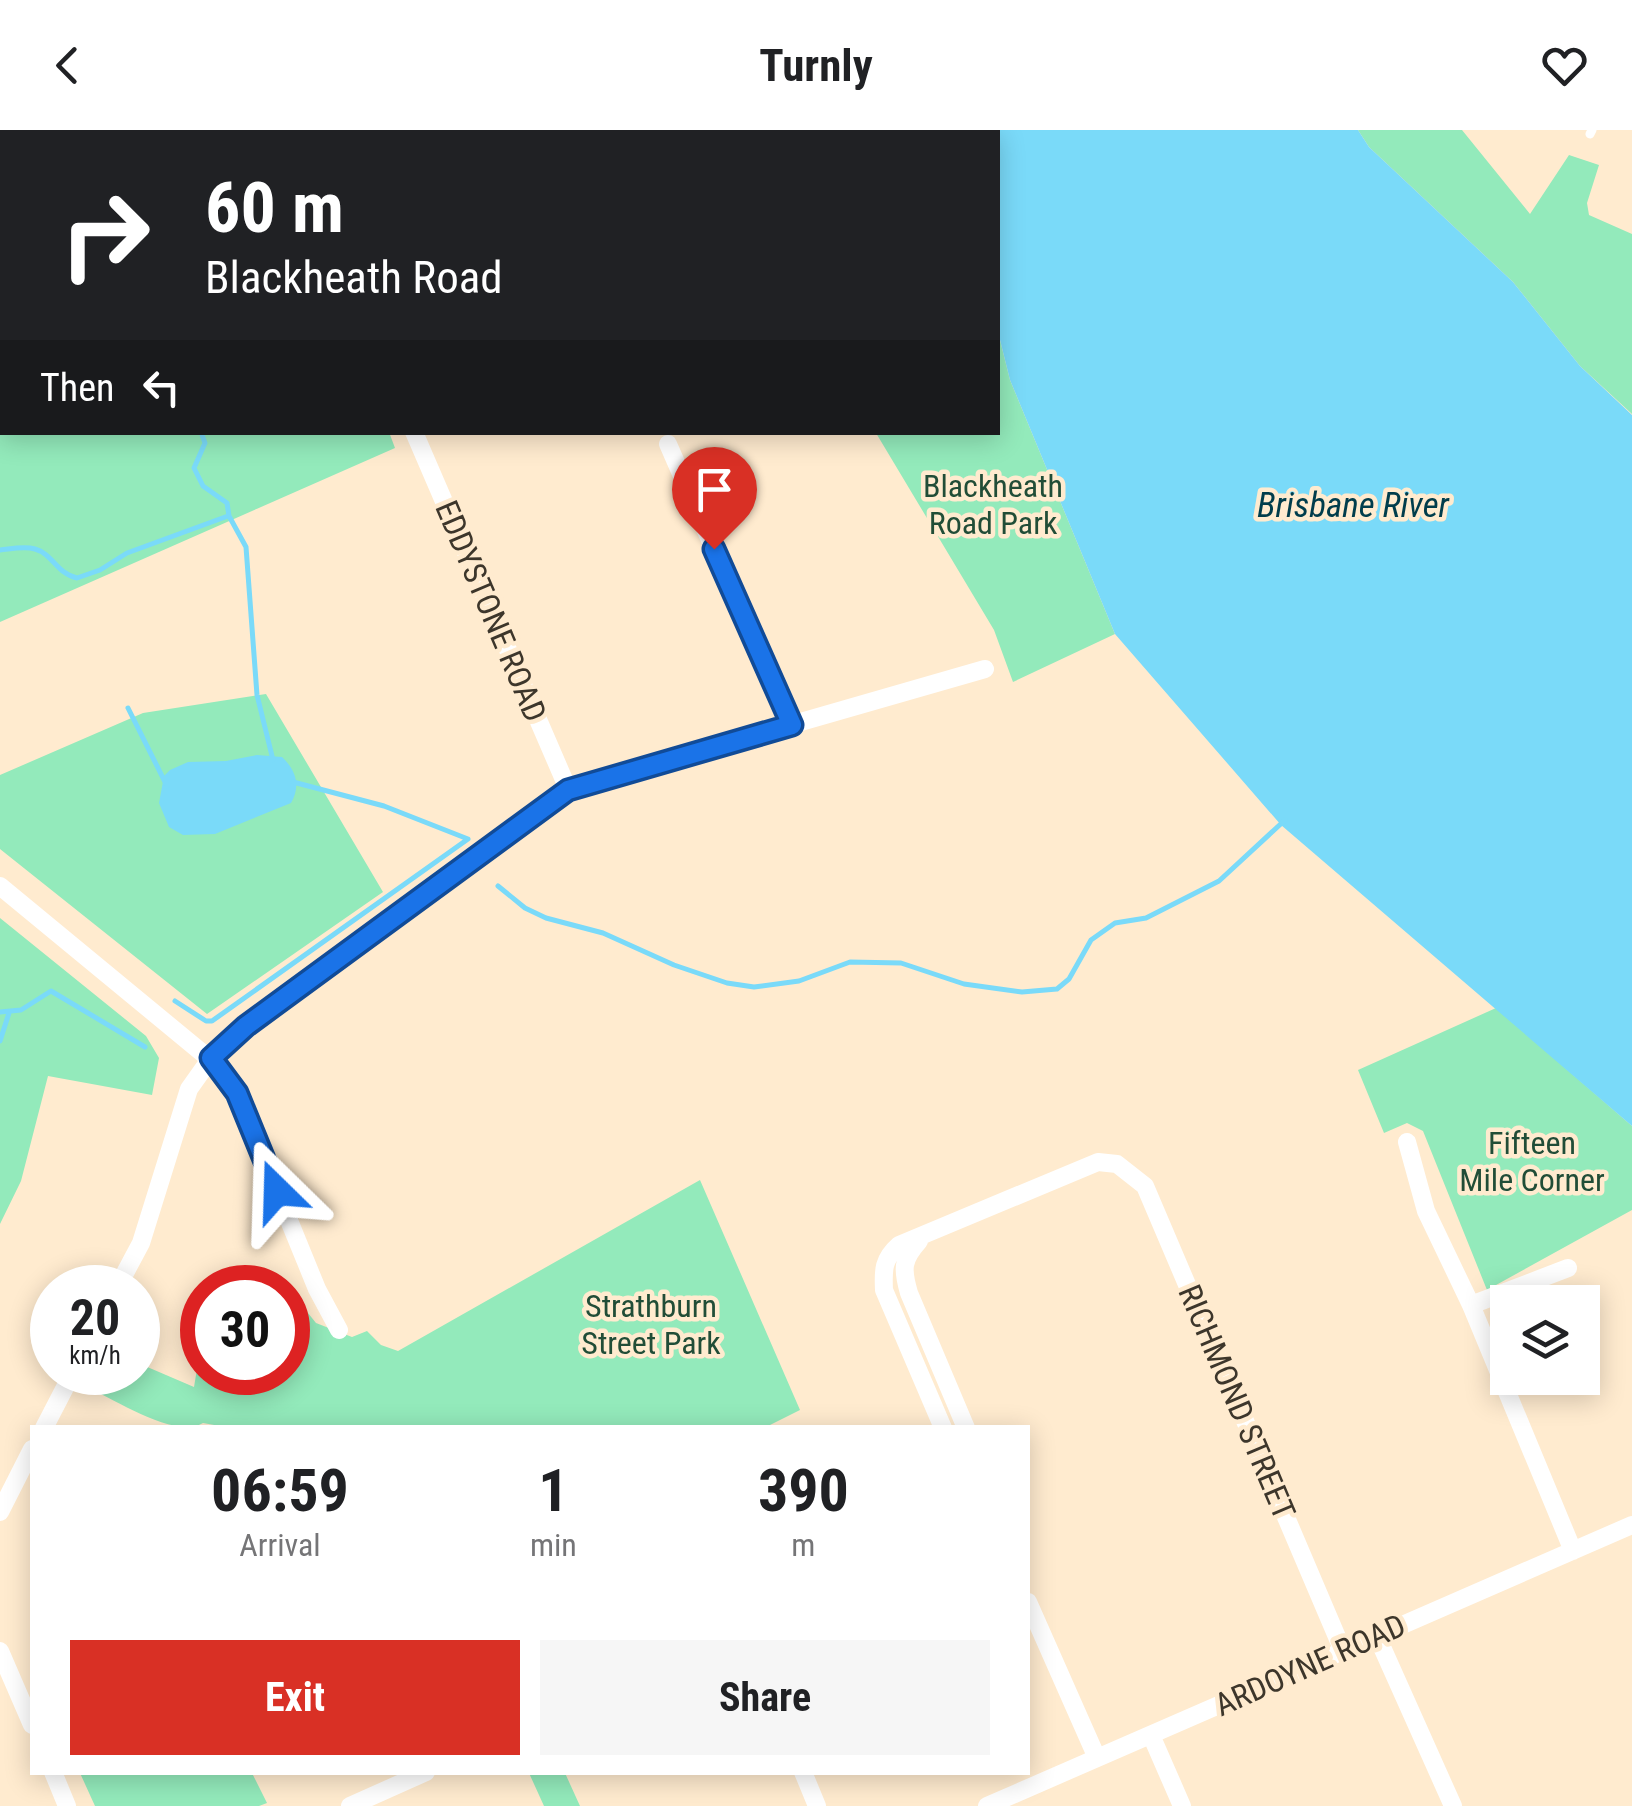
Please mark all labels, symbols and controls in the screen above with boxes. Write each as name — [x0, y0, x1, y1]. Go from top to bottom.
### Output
icon: back — [40, 38, 95, 93]
icon: heart — [1537, 38, 1592, 93]
text: Turnly — [759, 39, 873, 92]
text: 60 m — [205, 167, 344, 249]
icon: right — [40, 170, 170, 300]
text: Blackheath Road — [205, 251, 503, 304]
icon: left — [134, 360, 189, 415]
text: Then — [40, 366, 114, 410]
pin — [672, 447, 757, 550]
icon: arrive — [687, 462, 742, 517]
park label: Blackheath Road Park — [923, 467, 1063, 542]
water label: Brisbane River — [1257, 485, 1450, 526]
street label: EDDYSTONE ROAD — [427, 495, 555, 727]
park label: Fifteen Mile Corner — [1459, 1124, 1605, 1199]
position arrow — [225, 1139, 329, 1243]
speed limit sign: 30 — [180, 1265, 310, 1395]
street label: RICHMOND STREET — [1171, 1279, 1303, 1525]
map controls — [1490, 1285, 1600, 1395]
button: layers — [1490, 1285, 1600, 1395]
park label: Strathburn Street Park — [581, 1287, 721, 1362]
text: 20 — [70, 1289, 120, 1347]
text: km/h — [69, 1341, 121, 1370]
text: 06:59 — [211, 1455, 349, 1526]
text: 1 — [538, 1455, 569, 1526]
text: 390 — [758, 1455, 849, 1526]
text: Arrival — [239, 1526, 321, 1564]
text: min — [530, 1526, 577, 1564]
text: m — [791, 1526, 815, 1564]
street label: ARDOYNE ROAD — [1209, 1606, 1411, 1724]
button: Exit — [70, 1640, 520, 1755]
button: Share — [540, 1640, 990, 1755]

